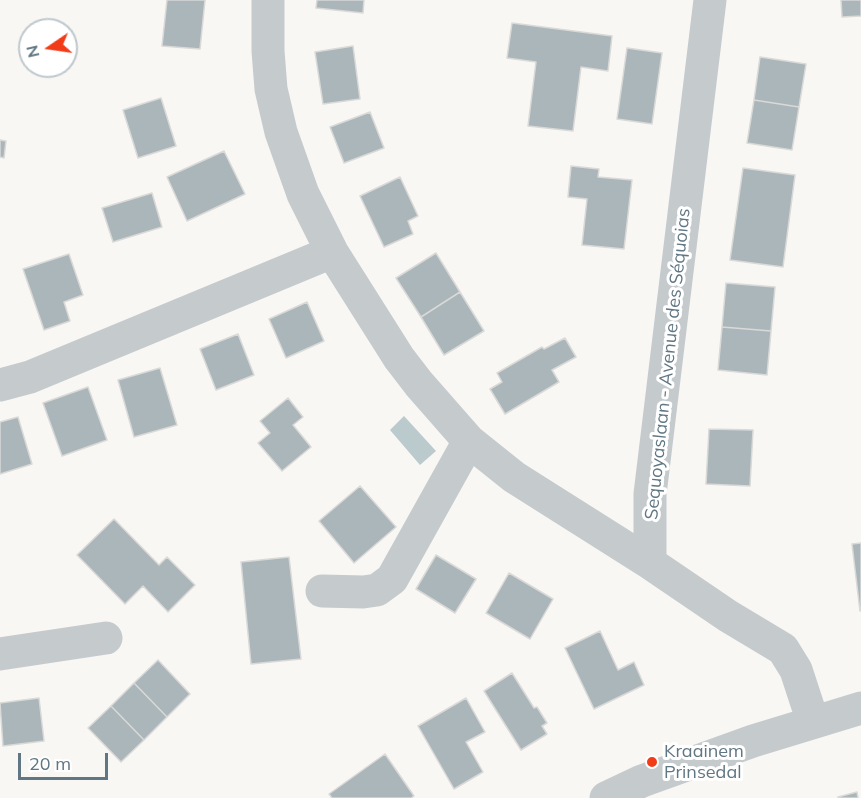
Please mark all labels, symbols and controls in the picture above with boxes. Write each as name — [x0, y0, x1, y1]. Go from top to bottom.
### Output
north arrow — [18, 18, 78, 78]
text: N — [21, 43, 44, 60]
street label: Sequoyaslaan - Avenue des Séquoias — [641, 207, 695, 521]
scale bar — [21, 741, 111, 779]
place label: Kraainem Prinsedal — [664, 741, 744, 783]
text: 20 m — [29, 752, 71, 775]
marker: Kraainem Prinsedal — [645, 755, 659, 769]

